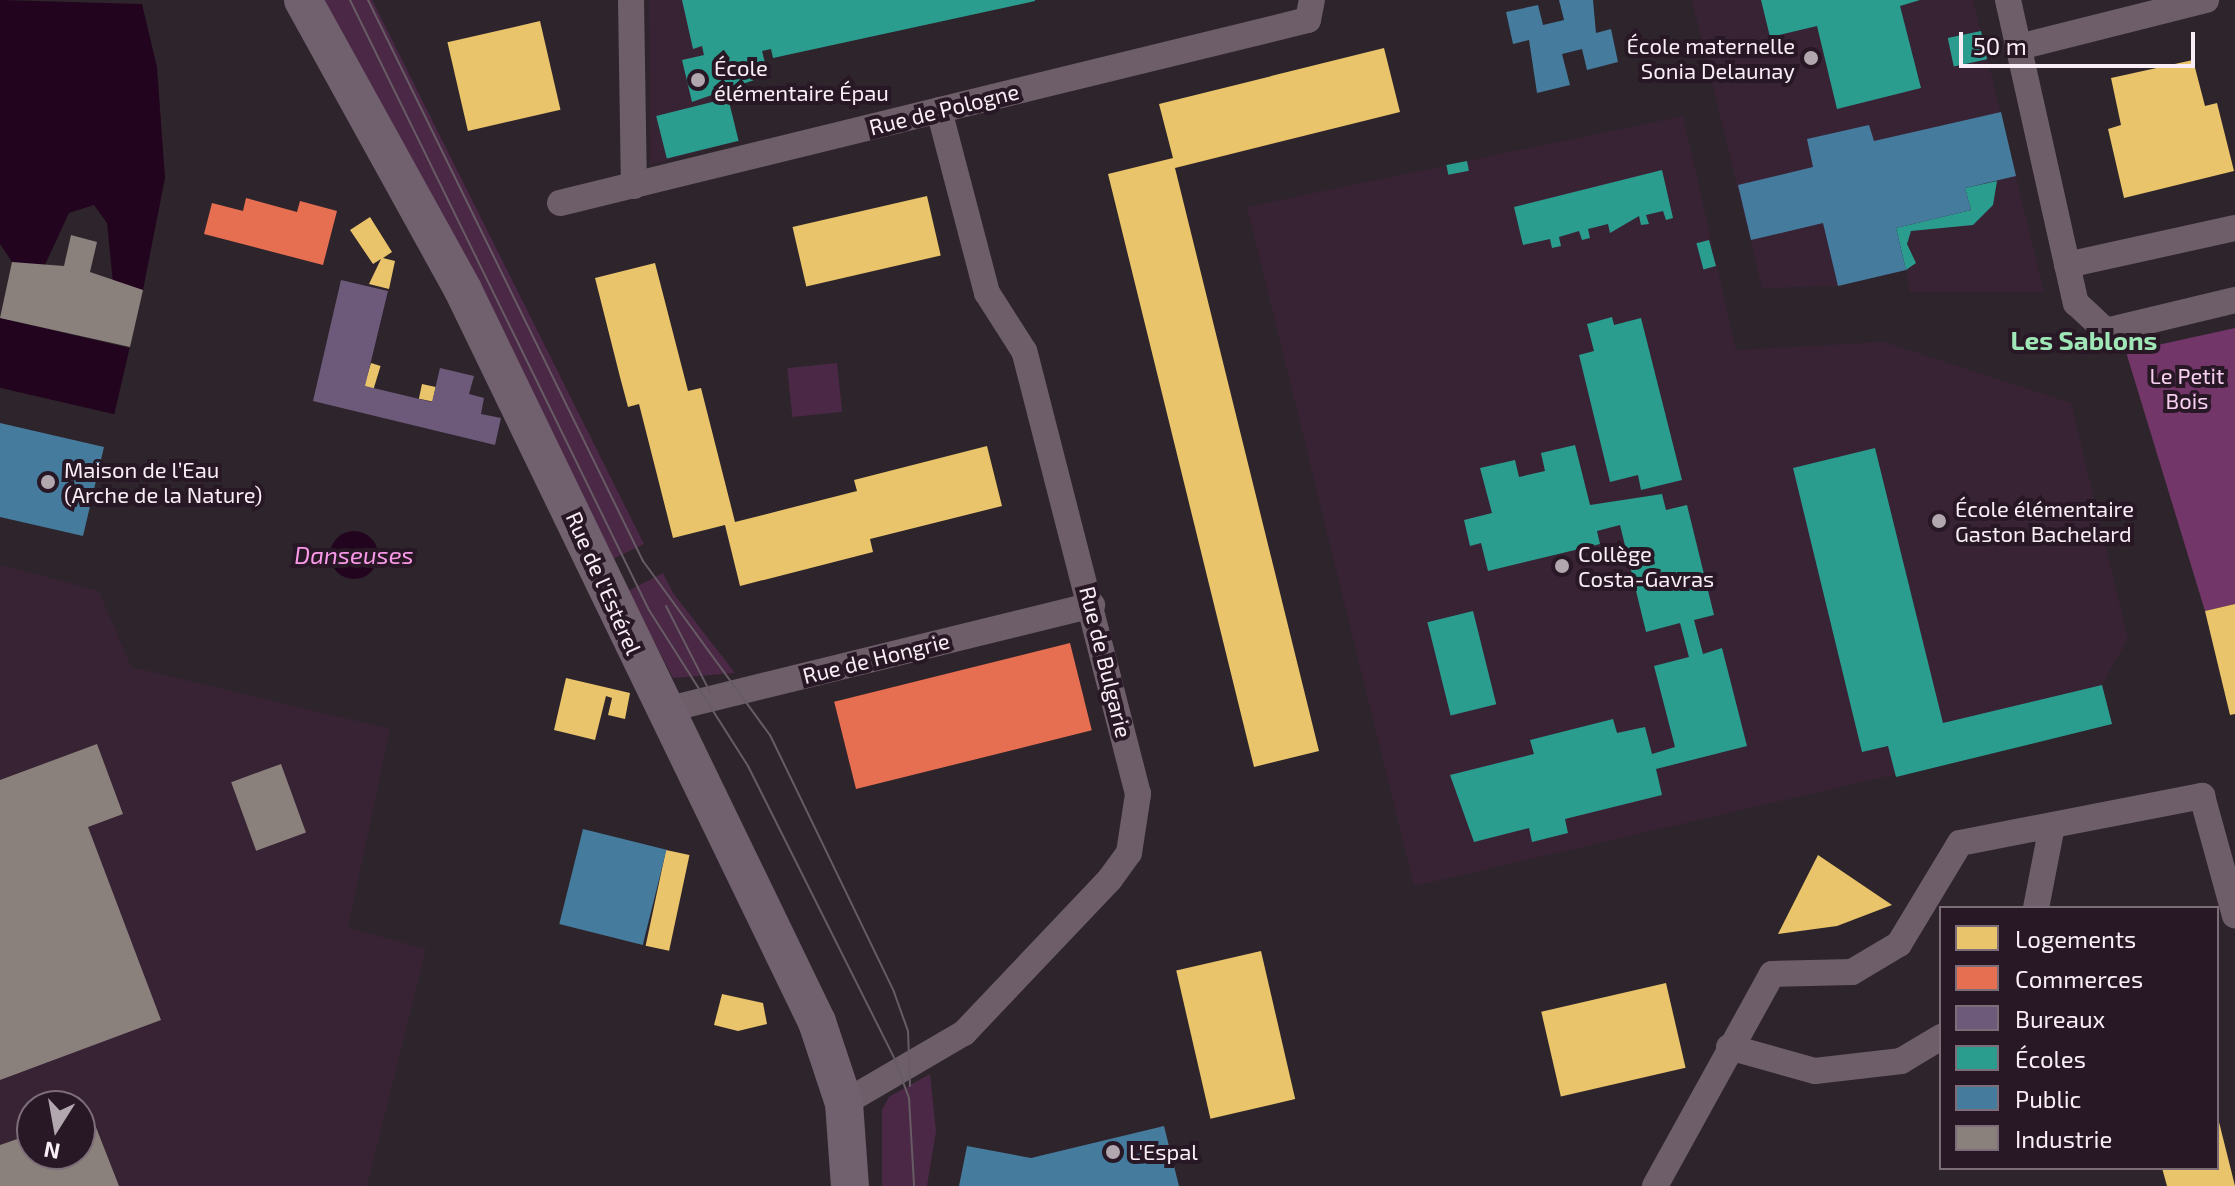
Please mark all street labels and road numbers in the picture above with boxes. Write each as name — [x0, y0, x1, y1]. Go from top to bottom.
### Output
street label: Rue de Pologne — [866, 78, 1022, 140]
street label: Rue de l'Estérel — [561, 508, 647, 658]
street label: Rue de Bulgarie — [1074, 583, 1138, 741]
street label: Rue de Hongrie — [800, 627, 952, 689]

